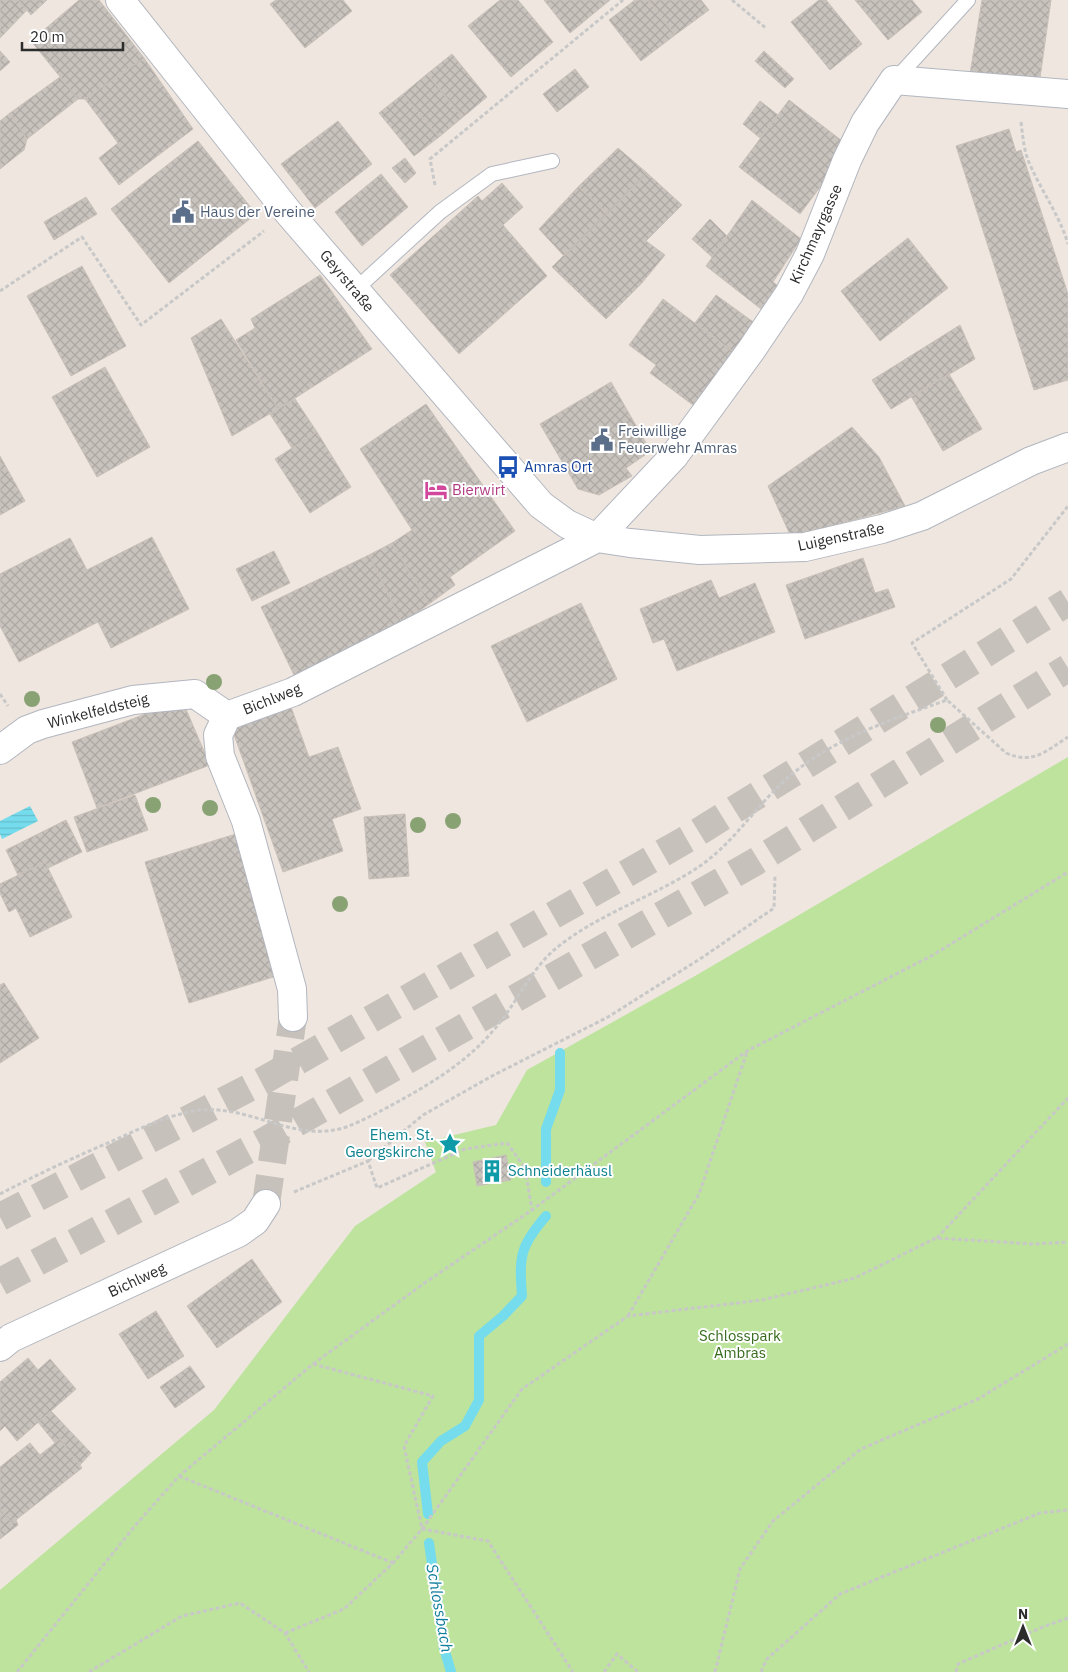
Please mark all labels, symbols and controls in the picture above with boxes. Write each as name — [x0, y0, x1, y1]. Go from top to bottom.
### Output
scale bar — [22, 20, 124, 52]
text: 20 m — [30, 27, 65, 46]
street label: Kirchmayrgasse — [785, 181, 846, 287]
public building icon: Haus der Vereine — [170, 199, 196, 225]
place label: Haus der Vereine — [200, 202, 315, 221]
street label: Geyrstraße — [316, 246, 379, 316]
place label: Freiwillige Feuerwehr Amras — [618, 421, 737, 457]
public building icon: Freiwillige Feuerwehr Amras — [589, 427, 615, 453]
bus stop icon: Amras Ort — [495, 454, 521, 480]
place label: Amras Ort — [524, 457, 592, 476]
hotel icon: Bierwirt — [423, 477, 449, 503]
place label: Bierwirt — [452, 480, 505, 499]
street label: Luigenstraße — [796, 518, 886, 555]
street label: Bichlweg — [240, 678, 304, 719]
street label: Winkelfeldsteig — [45, 689, 151, 732]
place label: Ehem. St. Georgskirche — [345, 1125, 434, 1161]
place icon: Ehem. St. Georgskirche — [437, 1131, 463, 1157]
building icon: Schneiderhäusl — [479, 1158, 505, 1184]
place label: Schneiderhäusl — [508, 1161, 612, 1180]
street label: Bichlweg — [105, 1258, 169, 1301]
park label: Schlosspark Ambras — [699, 1326, 781, 1362]
water label: Schlossbach — [422, 1562, 458, 1654]
north arrow — [998, 1602, 1048, 1652]
text: N — [1018, 1605, 1028, 1623]

